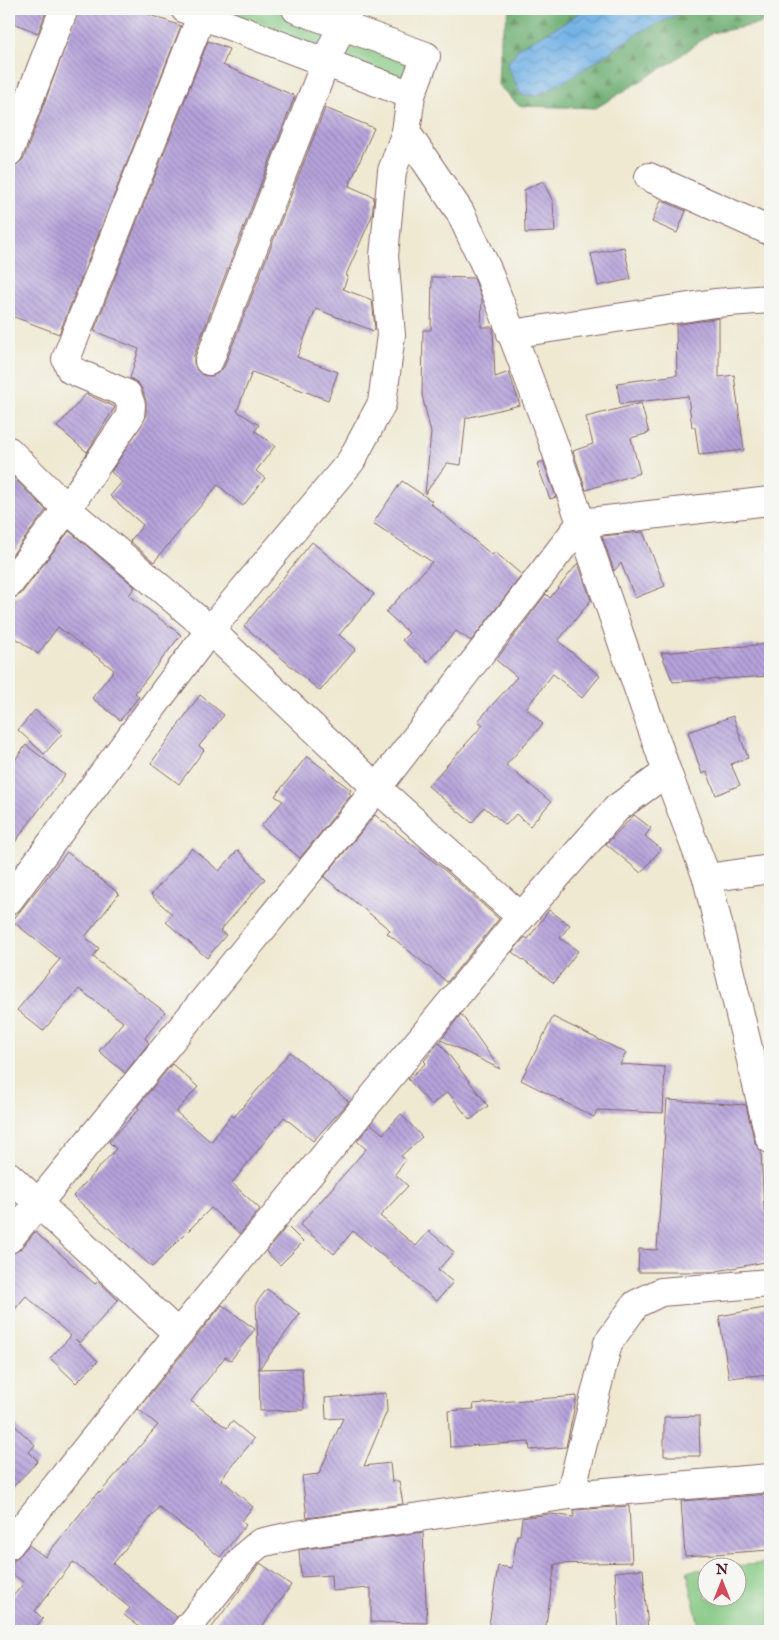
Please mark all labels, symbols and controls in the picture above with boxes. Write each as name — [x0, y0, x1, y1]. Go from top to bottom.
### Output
north arrow — [696, 1558, 746, 1608]
text: N — [715, 1561, 728, 1579]

